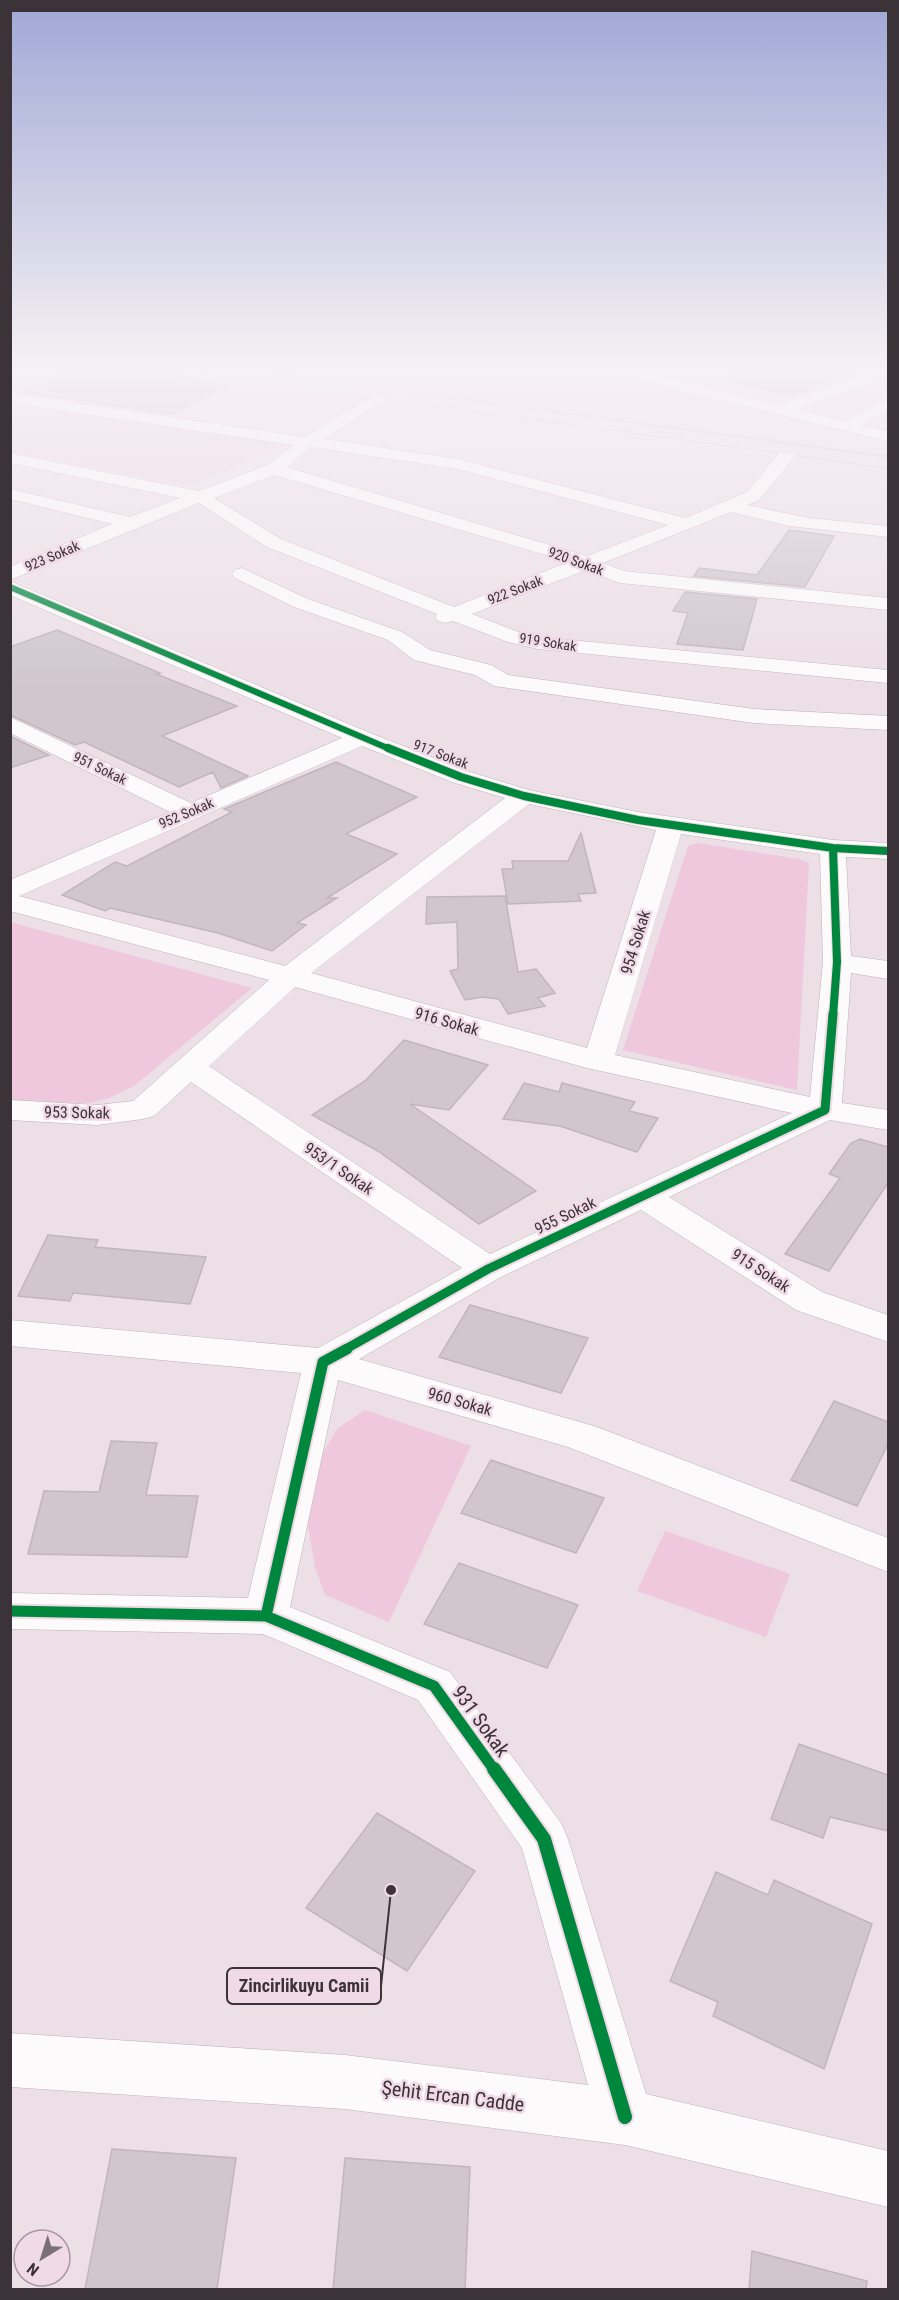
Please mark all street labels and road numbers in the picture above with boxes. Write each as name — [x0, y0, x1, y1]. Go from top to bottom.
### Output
street label: 923 Sokak — [22, 537, 82, 575]
street label: 920 Sokak — [546, 544, 606, 579]
street label: 922 Sokak — [485, 572, 545, 608]
street label: 919 Sokak — [518, 630, 578, 655]
street label: 917 Sokak — [411, 736, 471, 772]
street label: 951 Sokak — [71, 748, 130, 788]
street label: 952 Sokak — [156, 794, 216, 832]
street label: 954 Sokak — [617, 907, 654, 976]
street label: 916 Sokak — [413, 1003, 482, 1040]
street label: 953 Sokak — [44, 1102, 111, 1123]
street label: 953/1 Sokak — [300, 1138, 378, 1199]
street label: 955 Sokak — [531, 1192, 600, 1238]
street label: 915 Sokak — [728, 1245, 794, 1297]
street label: 960 Sokak — [426, 1383, 495, 1420]
street label: 931 Sokak — [447, 1681, 515, 1761]
street label: Şehit Ercan Cadde — [380, 2075, 526, 2117]

